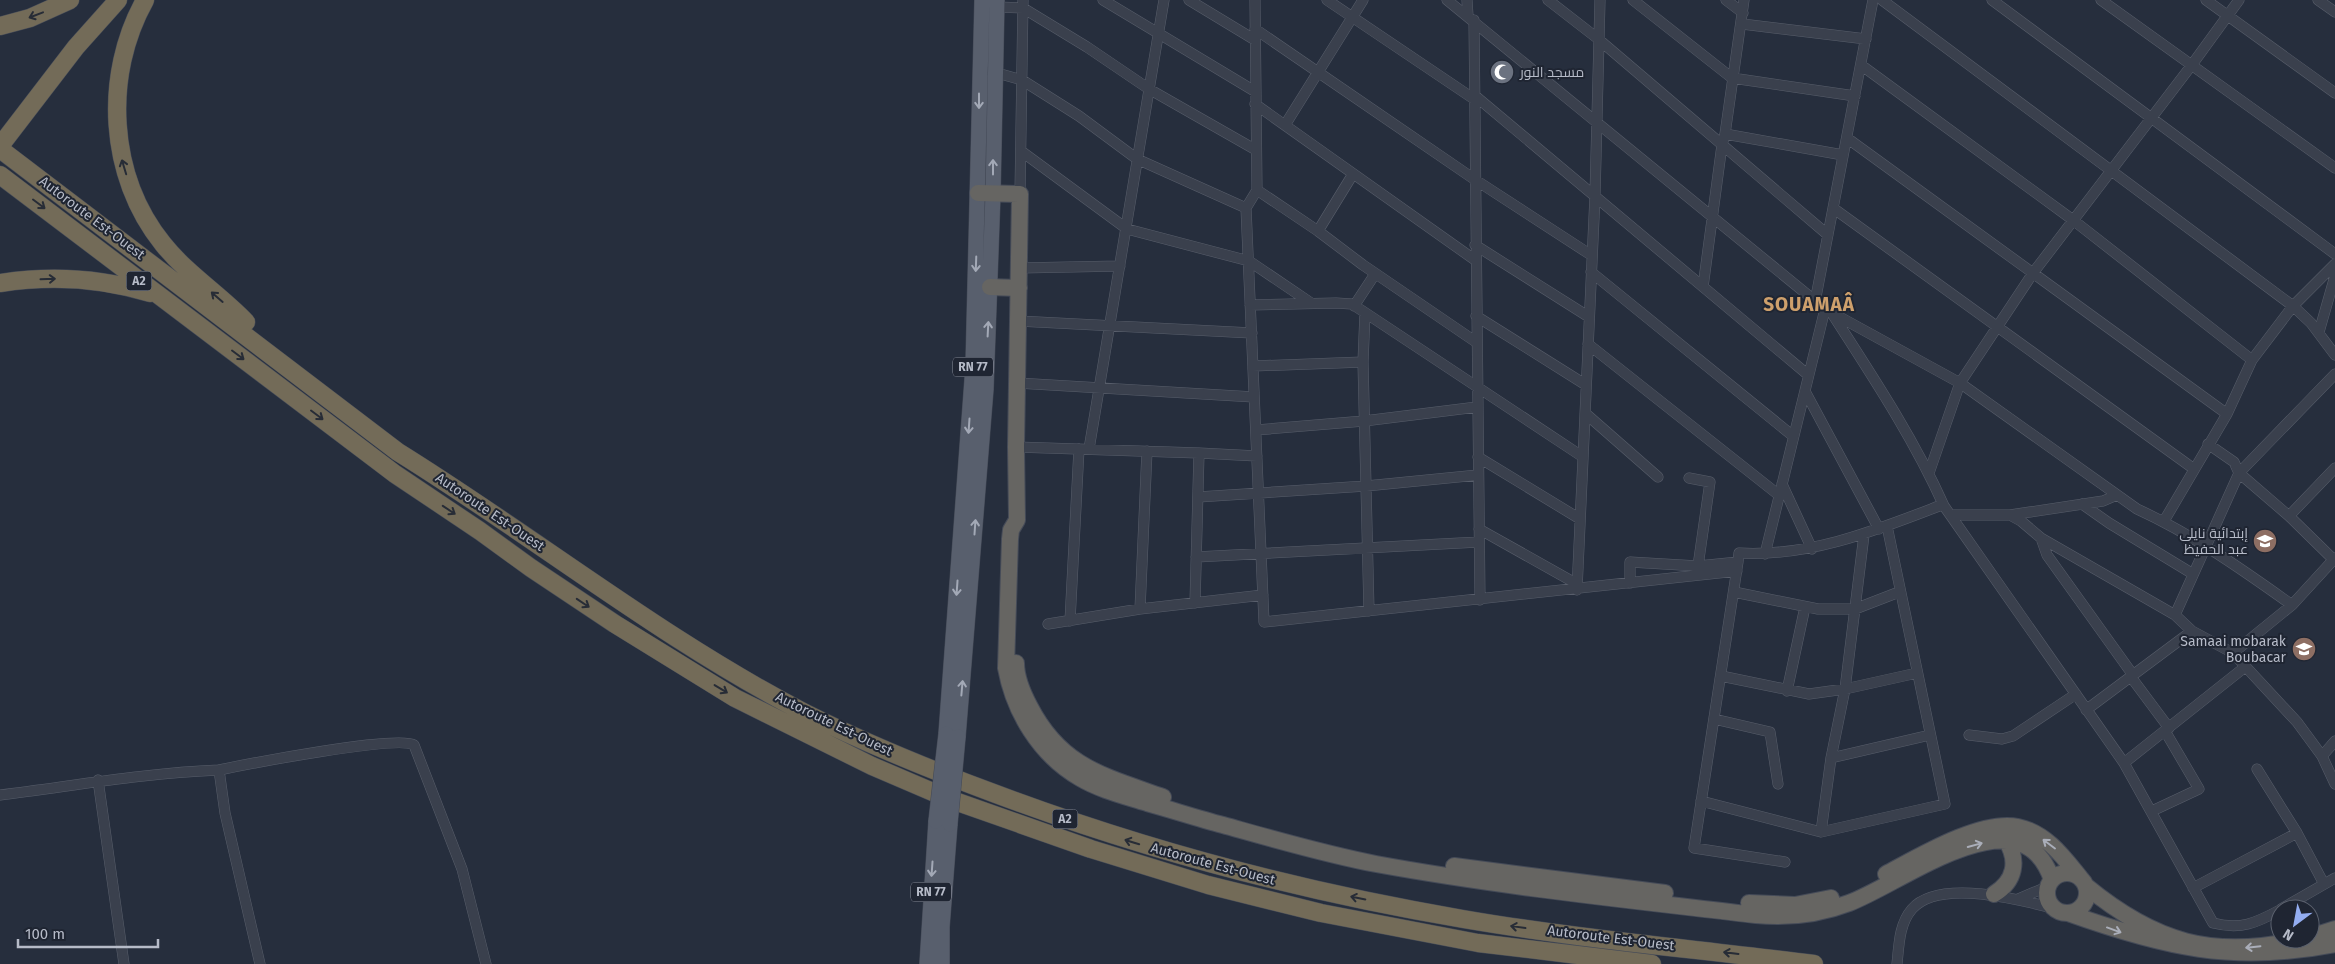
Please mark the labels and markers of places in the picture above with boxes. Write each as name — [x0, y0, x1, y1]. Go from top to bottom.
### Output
mosque icon: مسجد النور — [1489, 59, 1515, 85]
place label: مسجد النور — [1519, 64, 1584, 81]
place label: إبتدائية نايلي عبد الحفيظ — [2179, 525, 2248, 558]
school or university icon: إبتدائية نايلي عبد الحفيظ — [2252, 528, 2278, 554]
place label: Samaai mobarak Boubacar — [2180, 633, 2287, 666]
school or university icon: Samaai mobarak Boubacar — [2291, 636, 2317, 662]

